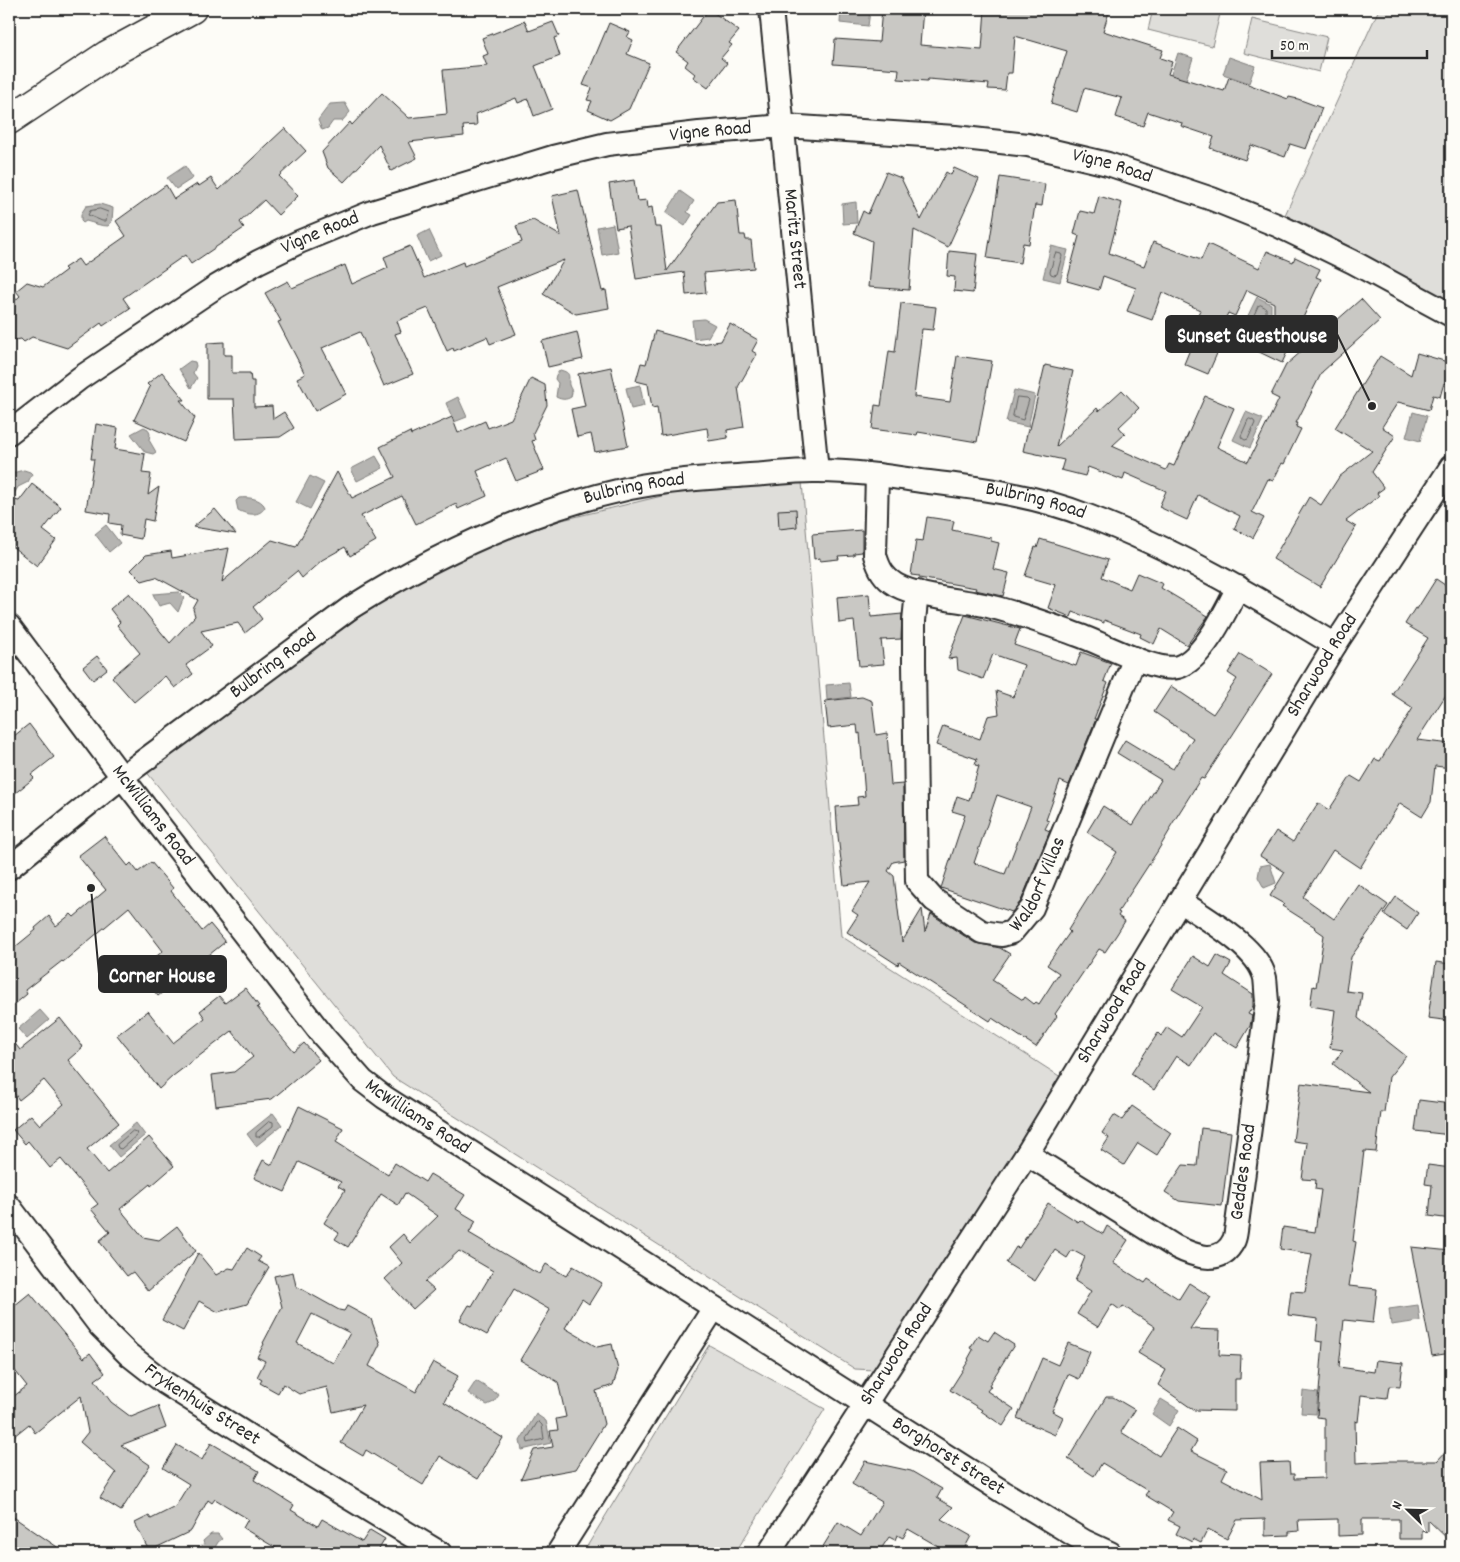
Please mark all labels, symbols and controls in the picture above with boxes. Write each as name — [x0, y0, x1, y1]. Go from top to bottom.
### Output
scale bar — [1272, 28, 1428, 60]
text: 50 m — [1280, 36, 1309, 58]
street label: Vigne Road — [668, 115, 753, 150]
street label: Vigne Road — [1069, 142, 1156, 192]
street label: Maritz Street — [775, 187, 813, 290]
street label: Vigne Road — [277, 205, 364, 262]
callout: Sunset Guesthouse — [1166, 316, 1337, 352]
text: Sunset Guesthouse — [1177, 323, 1327, 353]
street label: Bulbring Road — [580, 466, 686, 513]
street label: Bulbring Road — [983, 476, 1090, 528]
street label: Sharwood Road — [1280, 609, 1366, 723]
street label: Bulbring Road — [224, 623, 323, 706]
street label: McWilliams Road — [104, 759, 201, 873]
street label: Waldorf Villas — [1003, 833, 1074, 939]
street label: Sharwood Road — [1071, 955, 1155, 1069]
callout: Corner House — [99, 956, 226, 992]
text: Corner House — [109, 963, 215, 993]
street label: McWilliams Road — [358, 1073, 476, 1162]
street label: Geddes Road — [1224, 1122, 1264, 1222]
street label: Sharwood Road — [854, 1298, 941, 1412]
street label: Frykenhuis Street — [137, 1357, 265, 1453]
street label: Borghorst Street — [886, 1410, 1010, 1503]
north arrow — [1382, 1484, 1432, 1534]
text: N — [1387, 1499, 1408, 1513]

